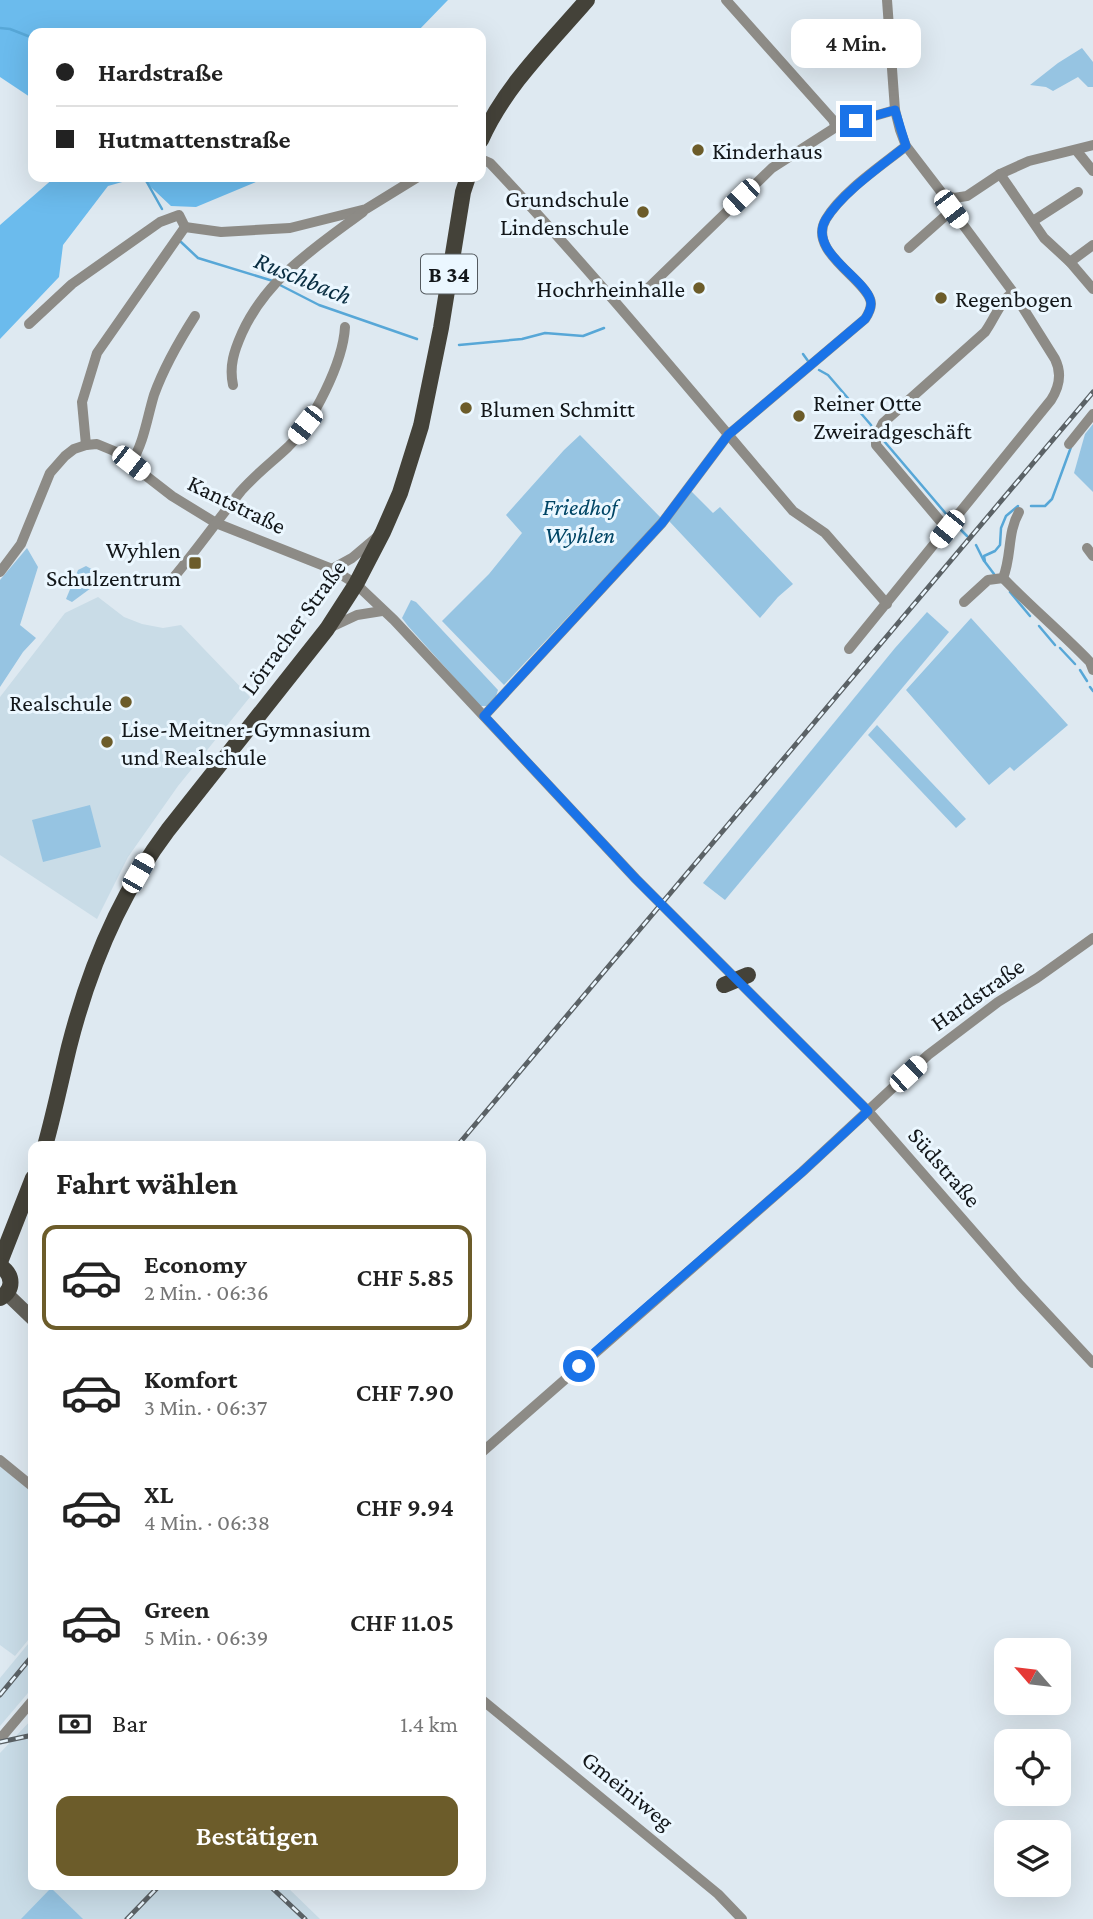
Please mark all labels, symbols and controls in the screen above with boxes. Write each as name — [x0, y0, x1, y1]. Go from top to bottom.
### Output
callout: 4 Min. — [791, 19, 921, 68]
text: 4 Min. — [825, 30, 887, 56]
text: Hardstraße — [98, 58, 223, 87]
route end — [840, 105, 872, 137]
text: Hutmattenstraße — [98, 125, 291, 154]
place label: Kinderhaus — [712, 137, 823, 164]
marker: Kinderhaus — [690, 142, 706, 158]
car — [719, 175, 764, 219]
place label: Grundschule Lindenschule — [500, 185, 629, 240]
car — [930, 186, 973, 232]
marker: Grundschule Lindenschule — [635, 204, 651, 220]
water label: Ruschbach — [250, 245, 356, 311]
road number: B 34 — [421, 255, 477, 294]
place label: Hochrheinhalle — [536, 275, 685, 302]
marker: Hochrheinhalle — [691, 280, 707, 296]
place label: Regenbogen — [955, 285, 1073, 312]
marker: Regenbogen — [933, 290, 949, 306]
place label: Reiner Otte Zweiradgeschäft — [813, 389, 973, 444]
place label: Blumen Schmitt — [480, 395, 636, 422]
marker: Blumen Schmitt — [458, 400, 474, 416]
car — [284, 402, 327, 448]
marker: Reiner Otte Zweiradgeschäft — [791, 408, 807, 424]
car — [108, 442, 155, 484]
street label: Kantstraße — [184, 469, 290, 539]
park label: Friedhof Wyhlen — [543, 493, 621, 548]
car — [926, 506, 969, 552]
place label: Wyhlen Schulzentrum — [46, 536, 181, 591]
street label: Lörracher Straße — [235, 554, 351, 700]
marker: Wyhlen Schulzentrum — [187, 555, 203, 571]
place label: Realschule — [9, 689, 112, 716]
marker: Realschule — [118, 694, 134, 710]
place label: Lise-Meitner-Gymnasium und Realschule — [121, 715, 371, 770]
marker: Lise-Meitner-Gymnasium und Realschule — [99, 734, 115, 750]
car — [119, 850, 158, 896]
street label: Hardstraße — [925, 952, 1029, 1036]
car — [886, 1052, 931, 1096]
street label: Südstraße — [903, 1122, 987, 1212]
text: Fahrt wählen — [56, 1165, 238, 1201]
icon: car — [60, 1246, 123, 1309]
text: Economy — [144, 1250, 247, 1279]
text: CHF 5.85 — [357, 1263, 454, 1292]
text: 2 Min. · 06:36 — [144, 1279, 269, 1305]
route start — [563, 1350, 595, 1382]
icon: car — [60, 1361, 123, 1424]
text: Komfort — [144, 1365, 237, 1394]
text: CHF 7.90 — [356, 1378, 454, 1407]
text: 3 Min. · 06:37 — [144, 1394, 267, 1420]
icon: car — [60, 1476, 123, 1539]
text: XL — [144, 1480, 173, 1509]
text: CHF 9.94 — [356, 1493, 454, 1522]
text: 4 Min. · 06:38 — [144, 1509, 270, 1535]
icon: car — [60, 1591, 123, 1654]
text: Green — [144, 1595, 210, 1624]
text: CHF 11.05 — [350, 1608, 454, 1637]
text: 5 Min. · 06:39 — [144, 1624, 268, 1650]
north arrow — [994, 1638, 1071, 1715]
map controls — [994, 1638, 1071, 1897]
icon: cash — [56, 1705, 94, 1743]
text: Bar — [112, 1709, 148, 1738]
text: 1.4 km — [400, 1711, 458, 1737]
button: locate — [994, 1729, 1071, 1806]
street label: Gmeiniweg — [577, 1745, 680, 1835]
button: Bestätigen — [56, 1796, 458, 1876]
button: layers — [994, 1820, 1071, 1897]

